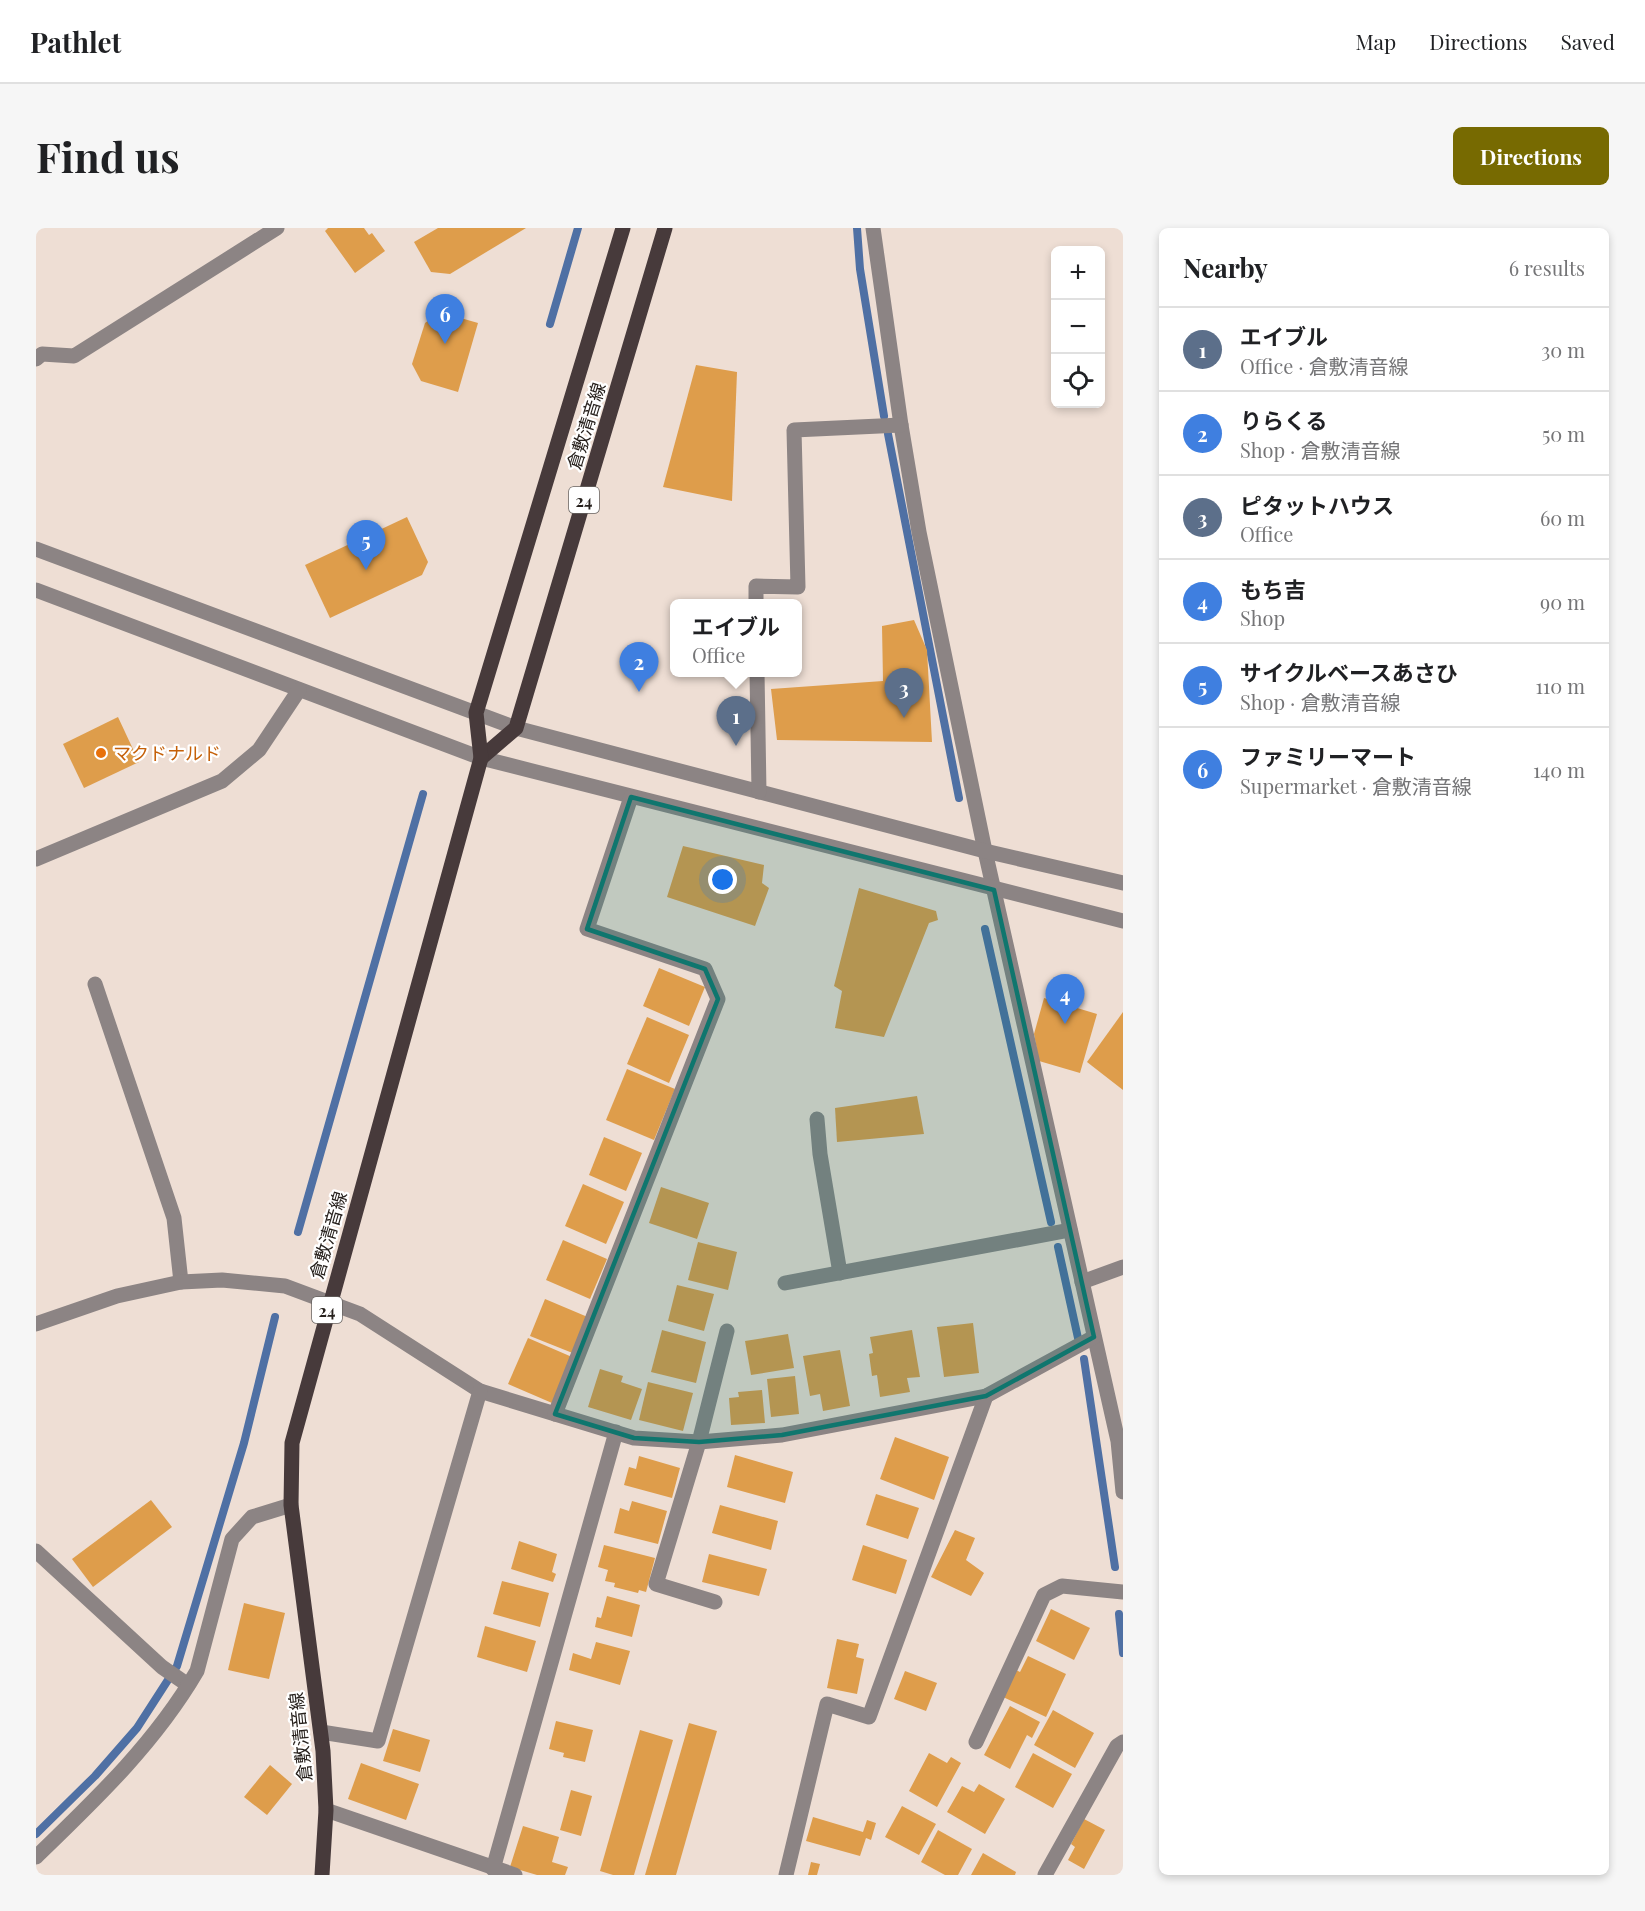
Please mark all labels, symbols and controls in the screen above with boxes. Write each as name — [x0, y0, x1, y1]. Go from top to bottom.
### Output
text: Pathlet — [30, 23, 121, 60]
text: Map — [1355, 27, 1396, 55]
text: Directions — [1429, 27, 1527, 55]
text: Saved — [1560, 27, 1615, 55]
button: Directions — [1453, 127, 1609, 185]
text: Find us — [36, 128, 180, 184]
map controls — [1051, 246, 1105, 408]
button: + — [1051, 246, 1105, 300]
text: Nearby — [1183, 250, 1268, 285]
text: 6 results — [1509, 254, 1585, 281]
pin: 6 — [426, 294, 464, 344]
button: − — [1051, 300, 1105, 354]
text: エイブル — [1240, 321, 1328, 351]
text: 1 — [1199, 336, 1206, 363]
text: 30 m — [1541, 336, 1585, 363]
text: Office · 倉敷清音線 — [1240, 352, 1409, 379]
button: locate — [1051, 354, 1105, 408]
street label: 倉敷清音線 — [561, 379, 611, 473]
text: りらくる — [1240, 405, 1328, 435]
text: 2 — [1197, 420, 1208, 447]
text: 50 m — [1542, 420, 1585, 447]
text: Shop · 倉敷清音線 — [1240, 436, 1400, 463]
road number: 24 — [569, 487, 599, 513]
text: ピタットハウス — [1240, 490, 1394, 520]
text: 3 — [1198, 504, 1207, 531]
text: 60 m — [1540, 504, 1585, 531]
pin: 5 — [346, 520, 386, 570]
text: Office — [1240, 520, 1293, 547]
text: もち吉 — [1240, 574, 1306, 604]
text: 4 — [1197, 588, 1208, 615]
text: 90 m — [1540, 588, 1585, 615]
popup — [670, 599, 802, 677]
text: Shop — [1240, 604, 1285, 631]
text: エイブル — [692, 611, 780, 641]
text: Office — [692, 641, 745, 668]
pin: 2 — [620, 642, 658, 692]
text: サイクルベースあさひ — [1240, 657, 1458, 687]
pin: 3 — [884, 668, 924, 718]
text: 5 — [1198, 672, 1207, 699]
text: 110 m — [1535, 672, 1585, 699]
text: Shop · 倉敷清音線 — [1240, 688, 1400, 715]
pin: 1 — [716, 696, 756, 746]
place label: マクドナルド — [113, 741, 221, 765]
text: ファミリーマート — [1240, 741, 1416, 771]
marker: マクドナルド — [94, 746, 108, 760]
text: 6 — [1197, 756, 1208, 783]
text: 140 m — [1533, 756, 1585, 783]
text: Supermarket · 倉敷清音線 — [1240, 772, 1472, 799]
your location — [708, 865, 737, 894]
pin: 4 — [1046, 974, 1084, 1024]
street label: 倉敷清音線 — [304, 1188, 352, 1282]
road number: 24 — [312, 1297, 342, 1323]
street label: 倉敷清音線 — [283, 1691, 317, 1783]

